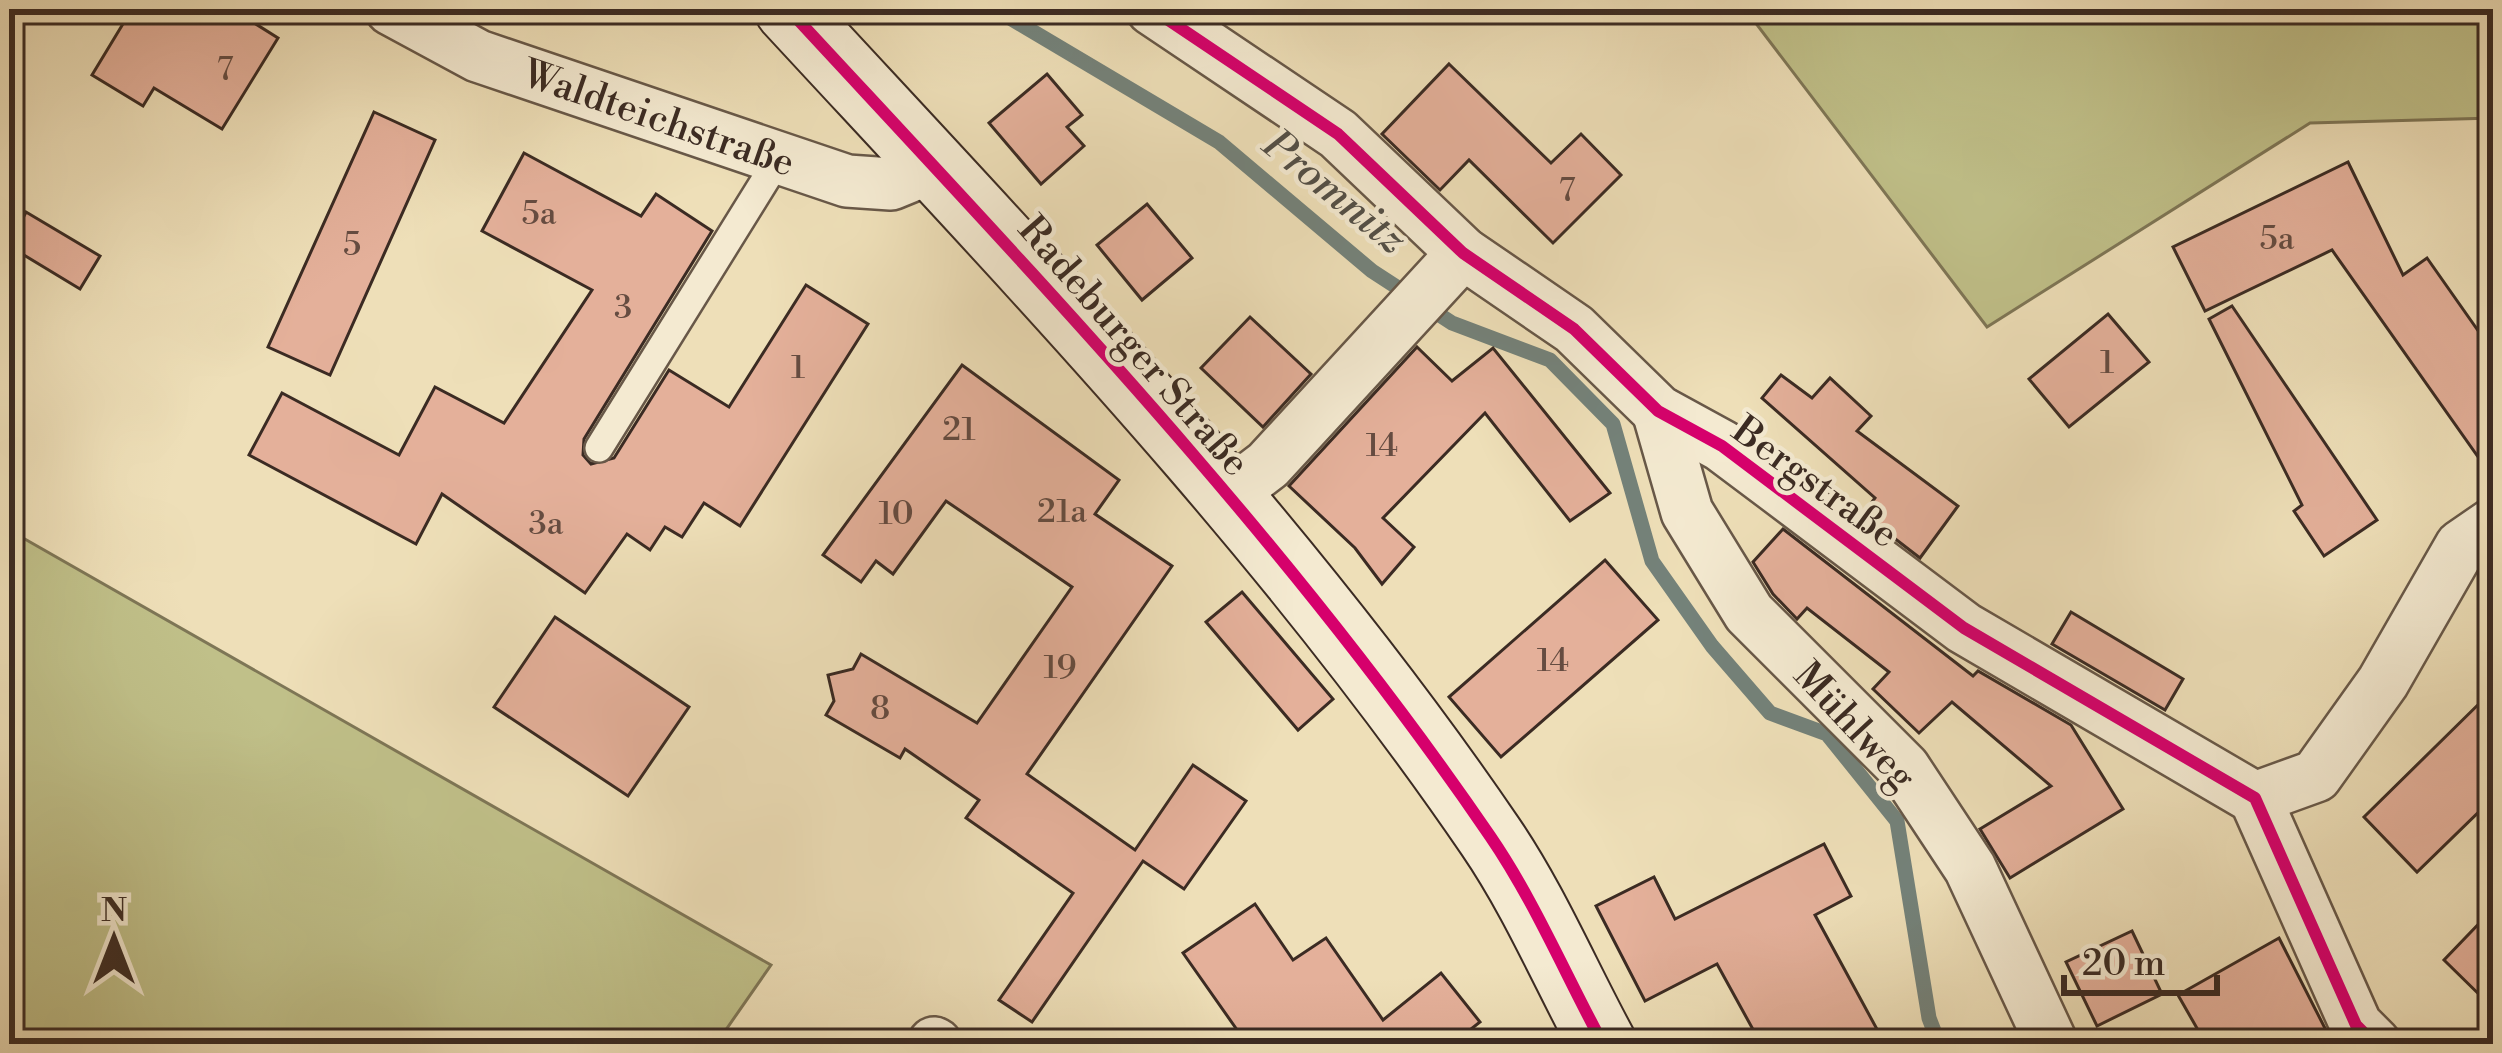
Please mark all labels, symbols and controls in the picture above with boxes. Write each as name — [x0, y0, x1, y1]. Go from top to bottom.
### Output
street label: Waldteichstraße — [514, 49, 801, 189]
house number: 7 — [217, 50, 234, 91]
water label: Promnitz — [1250, 118, 1417, 267]
house number: 7 — [1559, 171, 1576, 212]
house number: 5a — [522, 194, 557, 235]
street label: Radeburger Straße — [1007, 206, 1260, 487]
house number: 5a — [2260, 219, 2295, 260]
house number: 5 — [343, 225, 361, 266]
house number: 3 — [614, 288, 632, 329]
house number: 1 — [2100, 343, 2114, 384]
house number: 1 — [791, 348, 805, 389]
street label: Bergstraße — [1721, 406, 1907, 560]
house number: 21 — [942, 410, 976, 451]
house number: 14 — [1366, 426, 1398, 467]
house number: 21a — [1037, 492, 1087, 533]
house number: 10 — [878, 494, 914, 535]
house number: 3a — [529, 504, 564, 545]
house number: 14 — [1537, 641, 1569, 682]
house number: 19 — [1043, 648, 1077, 689]
street label: Mühlweg — [1782, 652, 1926, 801]
house number: 8 — [870, 689, 890, 730]
north arrow — [54, 879, 174, 999]
text: N — [101, 891, 127, 932]
scale bar — [2064, 921, 2217, 995]
text: 20 m — [2082, 942, 2165, 987]

